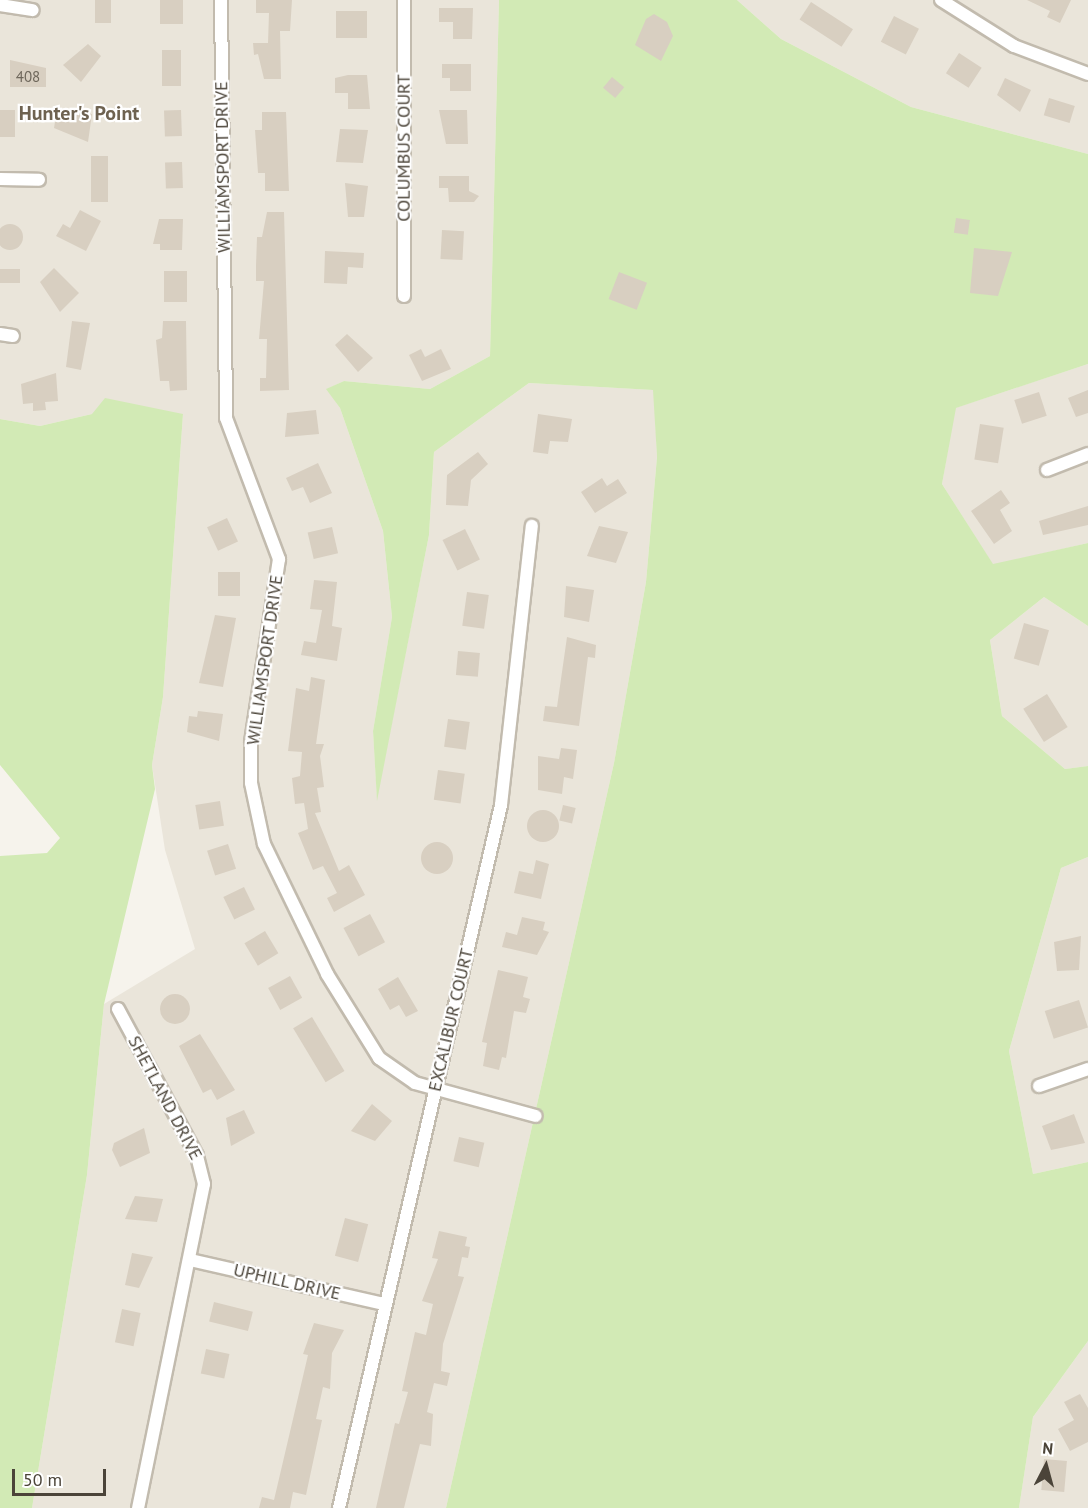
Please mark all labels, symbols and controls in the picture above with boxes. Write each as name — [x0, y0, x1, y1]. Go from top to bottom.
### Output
house number: 408 — [16, 68, 40, 86]
street label: COLUMBUS COURT — [393, 74, 415, 222]
street label: WILLIAMSPORT DRIVE — [211, 81, 235, 253]
district label: Hunter's Point — [19, 101, 139, 125]
street label: WILLIAMSPORT DRIVE — [242, 573, 288, 747]
street label: EXCALIBUR COURT — [424, 946, 478, 1094]
street label: SHETLAND DRIVE — [123, 1032, 207, 1164]
street label: UPHILL DRIVE — [231, 1259, 343, 1305]
north arrow — [1016, 1436, 1076, 1496]
text: N — [1042, 1438, 1054, 1459]
scale bar — [15, 1457, 110, 1495]
text: 50 m — [23, 1468, 62, 1491]

